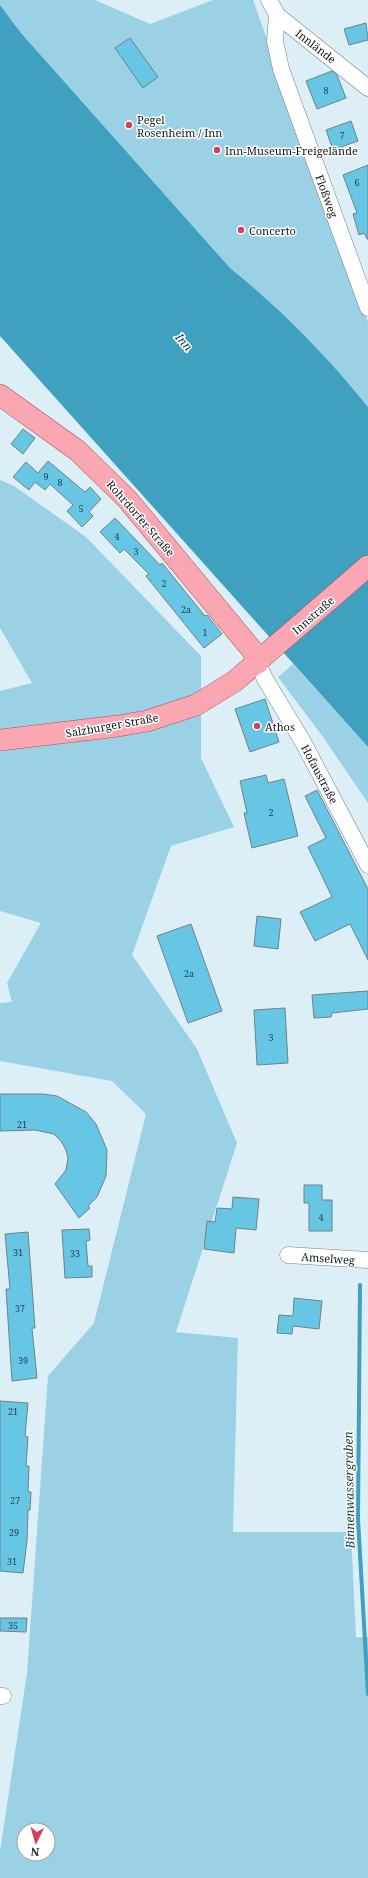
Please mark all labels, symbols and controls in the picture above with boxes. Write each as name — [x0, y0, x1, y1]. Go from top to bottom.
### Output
street label: Innlände — [293, 25, 339, 67]
house number: 8 — [323, 84, 329, 97]
place label: Pegel Rosenheim / Inn — [137, 112, 222, 140]
marker: Pegel Rosenheim / Inn — [124, 120, 134, 130]
house number: 7 — [339, 129, 345, 142]
place label: Inn-Museum-Freigelände — [225, 143, 358, 158]
marker: Inn-Museum-Freigelände — [212, 145, 222, 155]
street label: Floßweg — [312, 172, 342, 220]
house number: 6 — [354, 176, 360, 189]
place label: Concerto — [249, 223, 296, 238]
marker: Concerto — [236, 225, 246, 235]
water label: Inn — [171, 329, 197, 355]
house number: 9 — [43, 470, 49, 483]
house number: 8 — [57, 476, 63, 489]
street label: Rohrdorfer Straße — [104, 477, 178, 559]
house number: 5 — [78, 502, 84, 515]
house number: 4 — [114, 530, 120, 543]
house number: 3 — [133, 545, 139, 558]
house number: 2 — [161, 577, 167, 590]
street label: Innstraße — [289, 592, 337, 637]
house number: 2a — [181, 603, 191, 616]
house number: 1 — [202, 626, 208, 639]
street label: Salzburger Straße — [64, 709, 160, 741]
place label: Athos — [265, 719, 295, 734]
marker: Athos — [252, 721, 262, 731]
street label: Hofaustraße — [298, 742, 342, 806]
house number: 2 — [268, 806, 274, 819]
house number: 2a — [184, 967, 194, 980]
house number: 3 — [268, 1031, 274, 1044]
house number: 21 — [17, 1118, 27, 1131]
house number: 4 — [318, 1211, 324, 1224]
house number: 31 — [13, 1246, 23, 1259]
house number: 33 — [70, 1247, 80, 1260]
street label: Amselweg — [301, 1249, 355, 1267]
house number: 37 — [15, 1302, 25, 1315]
house number: 39 — [18, 1354, 28, 1367]
house number: 21 — [8, 1405, 18, 1418]
water label: Binnenwassergraben — [339, 1431, 359, 1550]
house number: 27 — [10, 1494, 20, 1507]
house number: 29 — [9, 1526, 19, 1539]
house number: 31 — [7, 1555, 17, 1568]
house number: 35 — [8, 1619, 18, 1632]
north arrow — [16, 1822, 56, 1862]
text: N — [30, 1845, 40, 1860]

